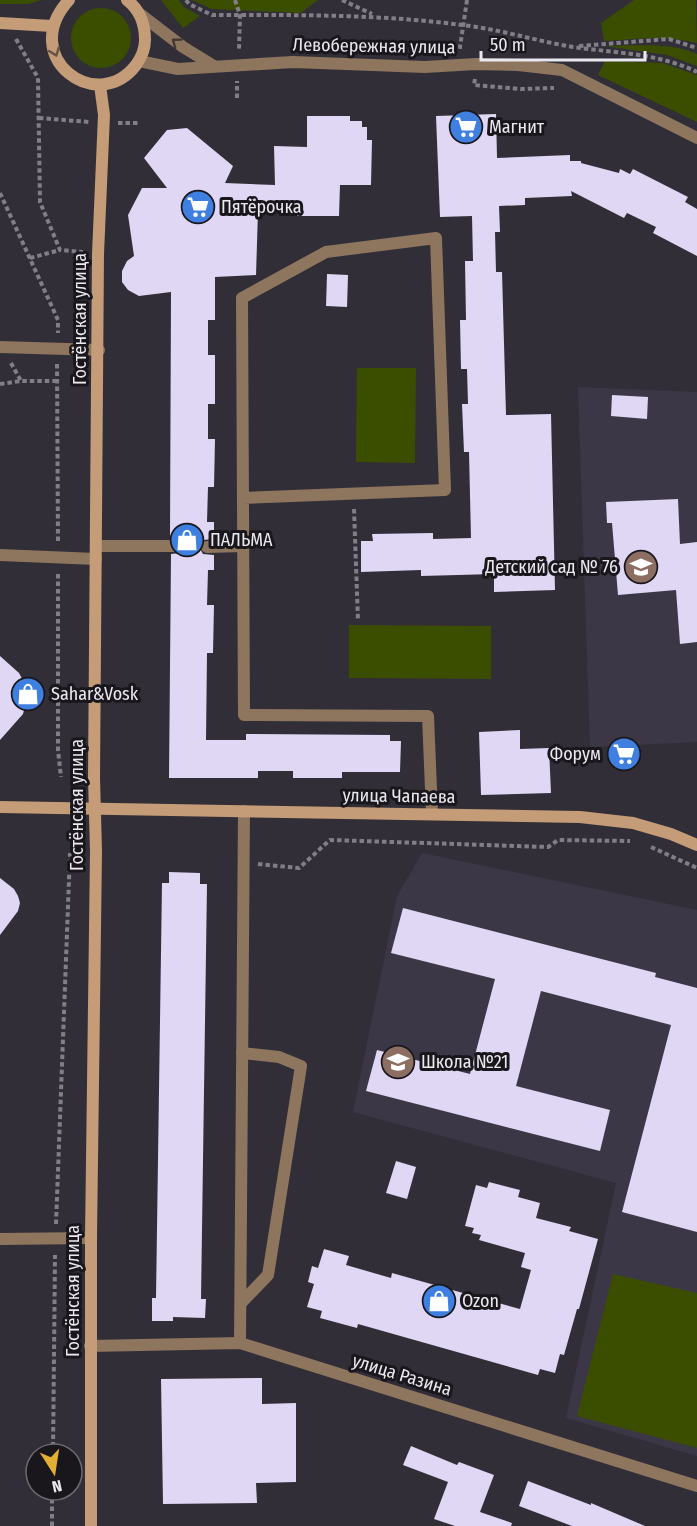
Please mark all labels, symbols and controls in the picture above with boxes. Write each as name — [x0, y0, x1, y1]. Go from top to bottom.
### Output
scale bar — [481, 24, 644, 62]
street label: Левобережная улица — [292, 34, 456, 58]
text: 50 m — [490, 34, 526, 56]
one-way arrow — [171, 38, 182, 49]
one-way arrow — [47, 47, 60, 57]
supermarket icon: Магнит — [448, 109, 484, 145]
place label: Магнит — [489, 116, 545, 138]
supermarket icon: Пятёрочка — [180, 189, 216, 225]
place label: Пятёрочка — [221, 196, 302, 218]
street label: Гостёнская улица — [69, 253, 91, 385]
shop icon: ПАЛЬМА — [169, 522, 205, 558]
place label: ПАЛЬМА — [210, 529, 273, 551]
school or university icon: Детский сад № 76 — [623, 549, 659, 585]
place label: Детский сад № 76 — [484, 556, 618, 578]
shop icon: Sahar&Vosk — [10, 676, 46, 712]
place label: Sahar&Vosk — [51, 683, 139, 705]
supermarket icon: Форум — [606, 736, 642, 772]
street label: Гостёнская улица — [66, 739, 88, 871]
place label: Форум — [550, 743, 601, 765]
street label: улица Чапаева — [342, 784, 456, 808]
school or university icon: Школа №21 — [380, 1044, 416, 1080]
place label: Школа №21 — [421, 1051, 508, 1073]
street label: Гостёнская улица — [62, 1225, 84, 1357]
shop icon: Ozon — [421, 1283, 457, 1319]
place label: Ozon — [462, 1290, 499, 1312]
street label: улица Разина — [350, 1349, 454, 1401]
north arrow — [24, 1442, 84, 1502]
text: N — [50, 1476, 64, 1496]

